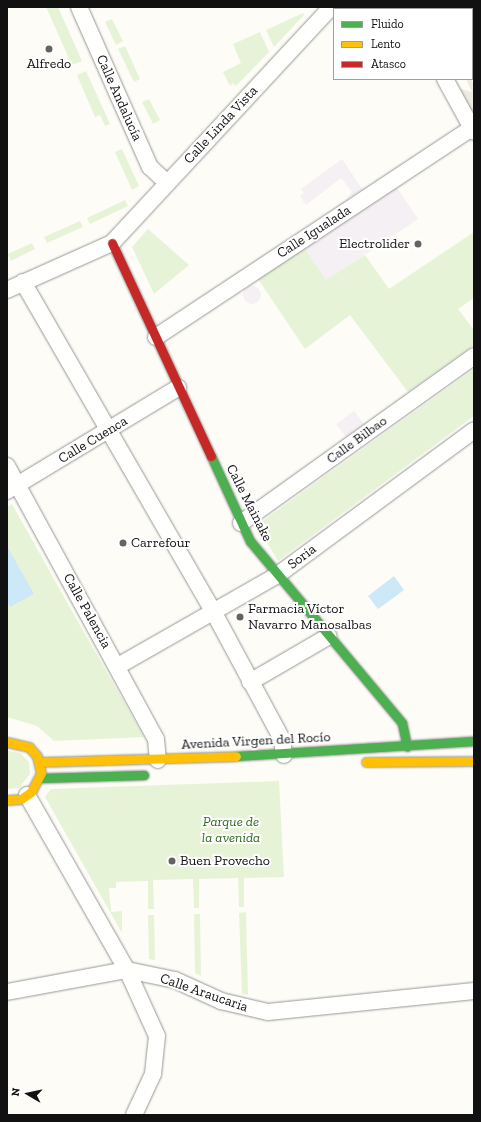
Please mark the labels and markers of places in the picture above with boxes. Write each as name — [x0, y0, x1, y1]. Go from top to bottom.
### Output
marker: Alfredo — [44, 44, 54, 54]
place label: Alfredo — [27, 56, 71, 72]
place label: Electrolider — [339, 236, 410, 252]
marker: Electrolider — [413, 239, 423, 249]
place label: Carrefour — [131, 535, 190, 551]
marker: Carrefour — [118, 538, 128, 548]
place label: Farmacia Víctor Navarro Manosalbas — [248, 601, 372, 634]
marker: Farmacia Víctor Navarro Manosalbas — [235, 612, 245, 622]
place label: Buen Provecho — [180, 853, 270, 869]
marker: Buen Provecho — [167, 856, 177, 866]

